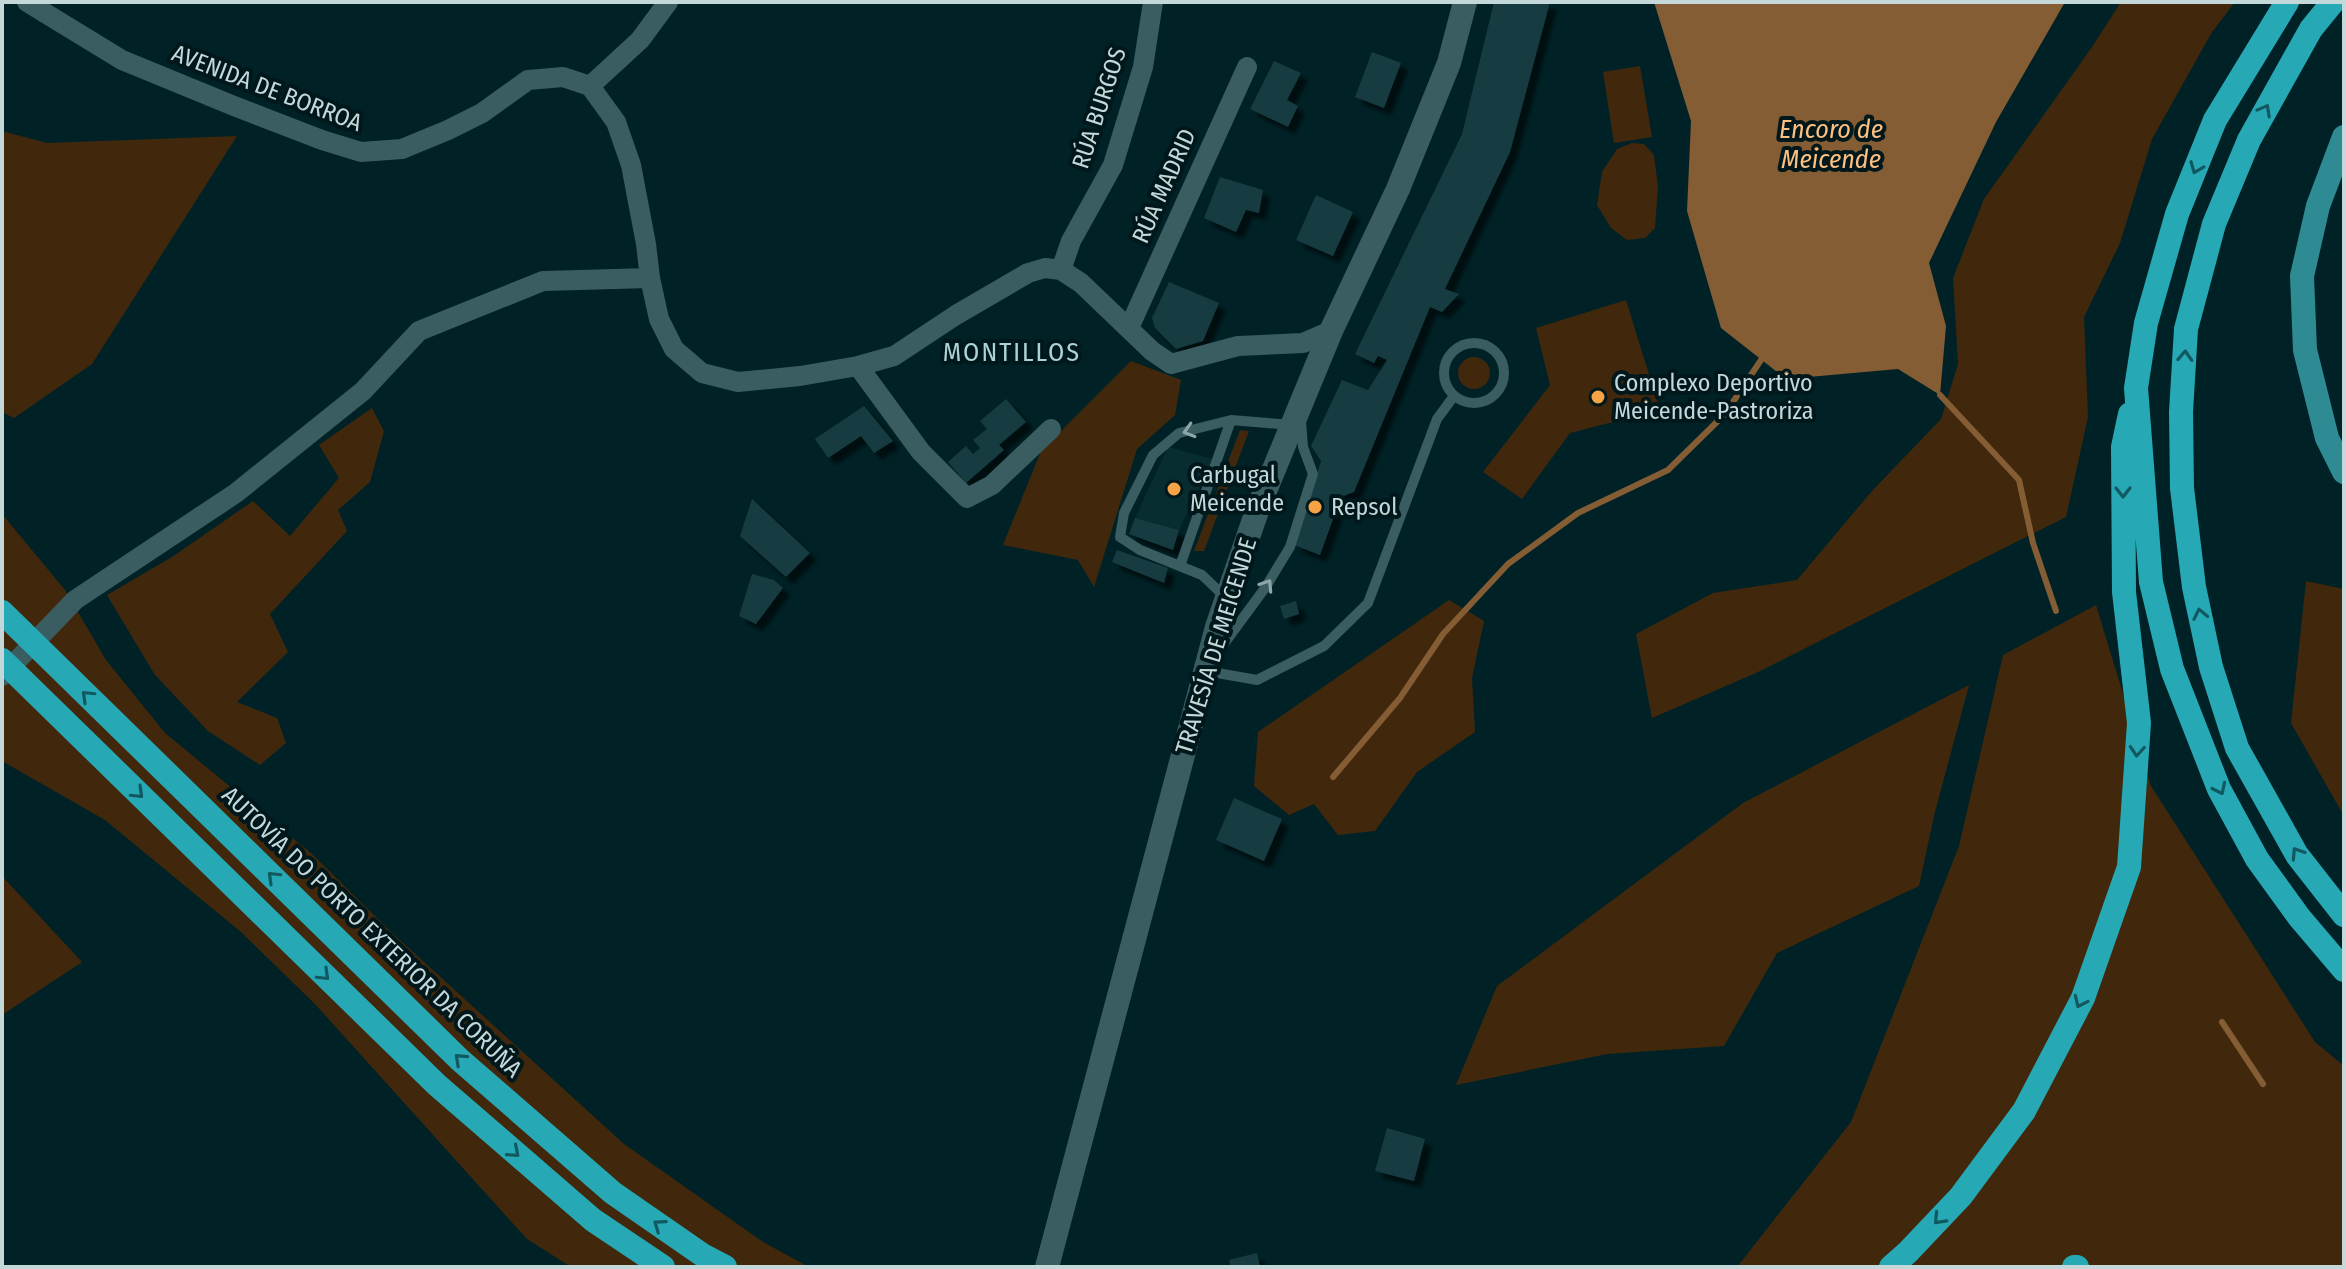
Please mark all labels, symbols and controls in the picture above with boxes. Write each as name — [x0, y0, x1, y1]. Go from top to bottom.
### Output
street label: AVENIDA DE BORROA — [168, 39, 366, 137]
street label: RÚA BURGOS — [1065, 44, 1132, 172]
one-way arrow — [2255, 105, 2271, 119]
water label: Encoro de Meicende — [1779, 114, 1883, 175]
street label: RÚA MADRID — [1125, 124, 1202, 247]
one-way arrow — [2189, 160, 2206, 174]
district label: MONTILLOS — [943, 337, 1081, 368]
one-way arrow — [2176, 349, 2193, 362]
place label: Complexo Deportivo Meicende-Pastroriza — [1614, 369, 1814, 425]
marker: Complexo Deportivo Meicende-Pastroriza — [1589, 388, 1607, 406]
one-way arrow — [1183, 422, 1197, 438]
place label: Carbugal Meicende — [1190, 461, 1284, 517]
marker: Carbugal Meicende — [1165, 480, 1183, 498]
one-way arrow — [2114, 486, 2132, 499]
place label: Repsol — [1331, 493, 1398, 521]
marker: Repsol — [1306, 498, 1324, 516]
street label: TRAVESÍA DE MEICENDE — [1169, 534, 1262, 758]
one-way arrow — [1257, 579, 1272, 593]
one-way arrow — [2192, 608, 2209, 621]
one-way arrow — [82, 690, 96, 705]
one-way arrow — [2129, 745, 2146, 758]
street label: AUTOVÍA DO PORTO EXTERIOR DA CORUÑA — [216, 780, 529, 1083]
one-way arrow — [2210, 781, 2226, 796]
one-way arrow — [129, 784, 143, 798]
one-way arrow — [2292, 847, 2307, 861]
one-way arrow — [268, 872, 282, 887]
one-way arrow — [315, 965, 329, 980]
one-way arrow — [2074, 994, 2090, 1009]
one-way arrow — [454, 1054, 469, 1068]
one-way arrow — [505, 1142, 519, 1157]
one-way arrow — [1935, 1210, 1949, 1225]
one-way arrow — [654, 1220, 668, 1235]

